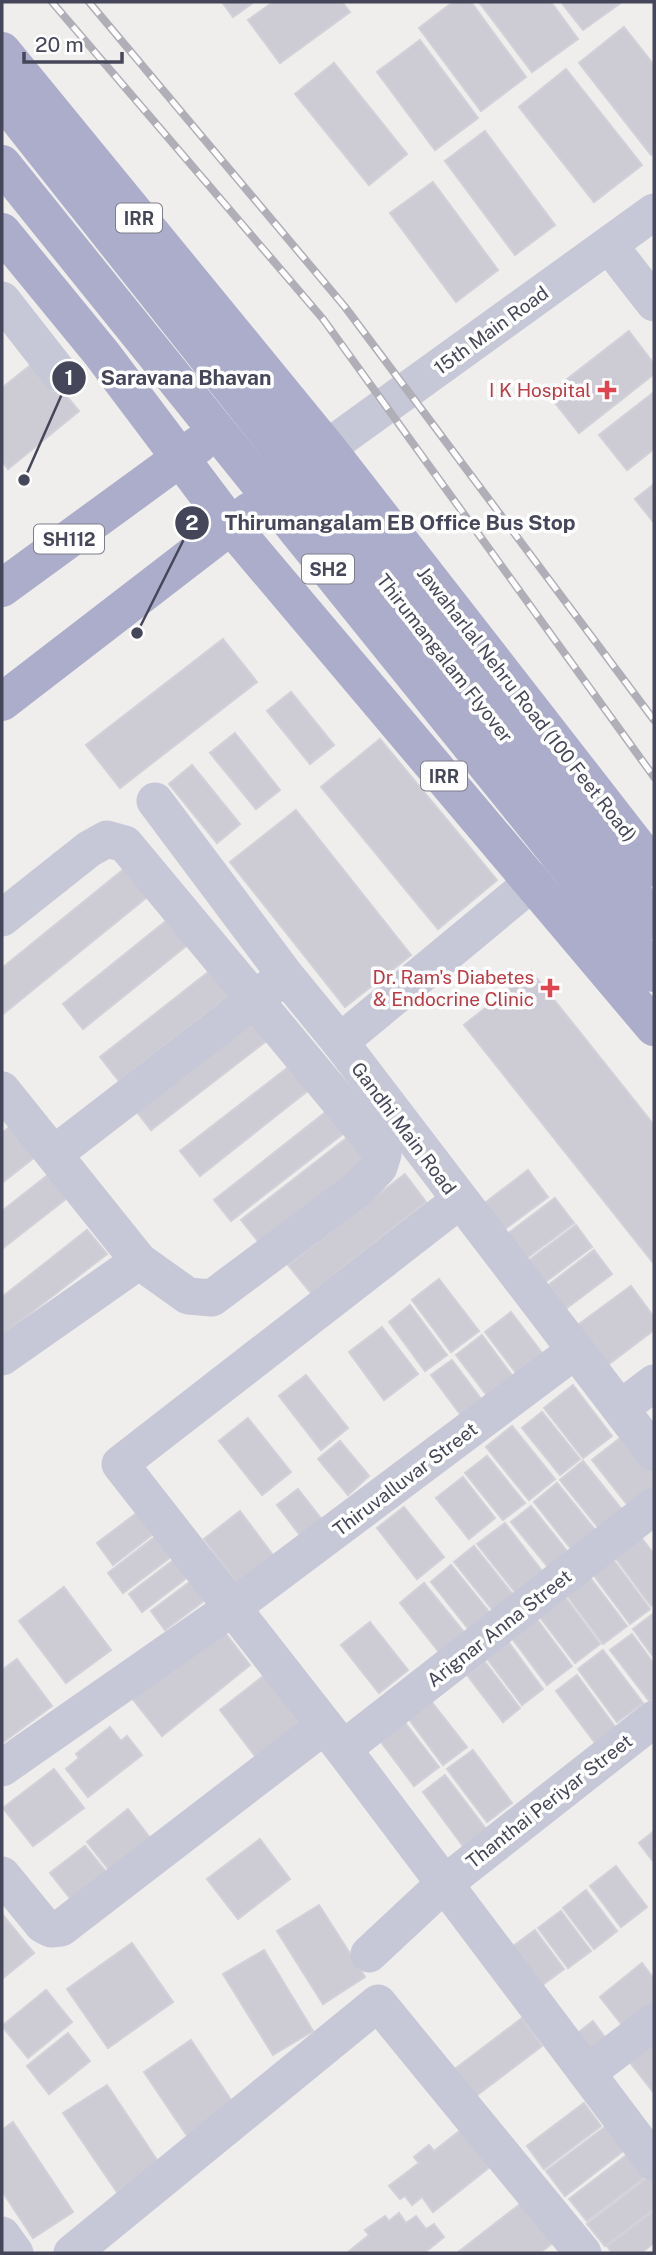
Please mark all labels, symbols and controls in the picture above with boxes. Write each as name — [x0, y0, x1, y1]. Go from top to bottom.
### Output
scale bar — [24, 21, 122, 65]
text: 20 m — [35, 32, 84, 57]
road number: IRR — [116, 204, 162, 232]
street label: 15th Main Road — [430, 281, 552, 379]
callout: Saravana Bhavan — [51, 357, 285, 399]
text: 1 — [65, 365, 74, 390]
text: Saravana Bhavan — [101, 365, 271, 390]
place label: I K Hospital — [489, 379, 591, 401]
marker: I K Hospital — [597, 380, 617, 400]
callout: Thirumangalam EB Office Bus Stop — [175, 502, 589, 544]
text: 2 — [185, 510, 199, 535]
text: Thirumangalam EB Office Bus Stop — [224, 510, 576, 535]
road number: SH112 — [34, 524, 104, 554]
road number: SH2 — [302, 554, 354, 584]
street label: Jawaharlal Nehru Road (100 Feet Road) — [413, 562, 641, 846]
street label: Thirumangalam Flyover — [372, 569, 518, 747]
road number: IRR — [421, 762, 467, 790]
place label: Dr. Ram's Diabetes & Endocrine Clinic — [372, 966, 534, 1010]
marker: Dr. Ram's Diabetes & Endocrine Clinic — [540, 978, 560, 998]
street label: Gandhi Main Road — [347, 1058, 461, 1198]
street label: Thiruvalluvar Street — [329, 1418, 481, 1540]
street label: Arignar Anna Street — [423, 1565, 575, 1691]
street label: Thanthai Periyar Street — [462, 1729, 636, 1873]

